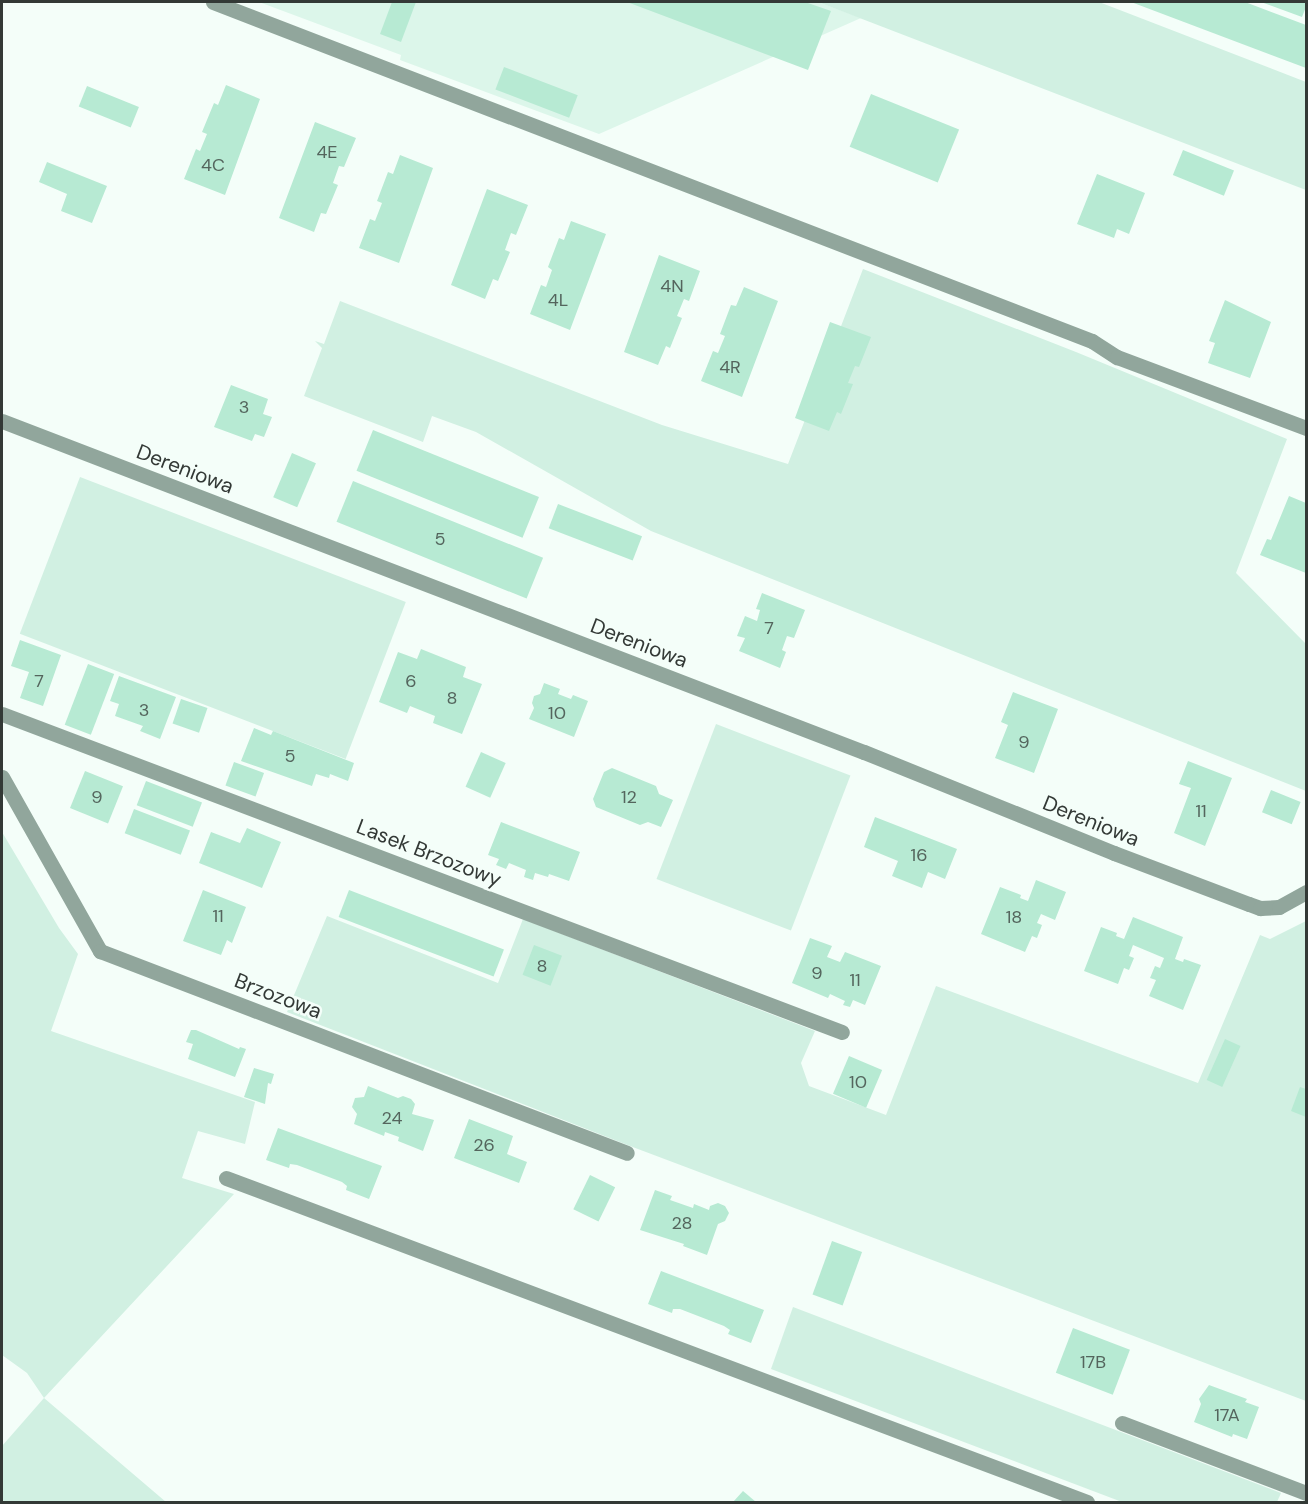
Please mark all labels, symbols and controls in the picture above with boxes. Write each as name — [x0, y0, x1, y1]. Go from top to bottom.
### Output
house number: 4E — [316, 141, 338, 163]
house number: 4C — [201, 154, 225, 176]
house number: 4N — [660, 275, 684, 297]
house number: 4L — [548, 289, 568, 311]
house number: 4R — [719, 356, 741, 378]
house number: 3 — [239, 396, 249, 418]
street label: Dereniowa — [133, 439, 237, 499]
house number: 5 — [435, 528, 445, 550]
street label: Dereniowa — [587, 613, 691, 673]
house number: 7 — [764, 617, 774, 639]
house number: 7 — [34, 670, 44, 692]
house number: 6 — [405, 670, 417, 692]
house number: 8 — [447, 687, 457, 709]
house number: 3 — [139, 699, 149, 721]
house number: 10 — [548, 702, 566, 724]
house number: 9 — [1018, 731, 1030, 753]
house number: 5 — [285, 745, 295, 767]
house number: 9 — [91, 786, 103, 808]
house number: 12 — [621, 786, 637, 808]
street label: Dereniowa — [1039, 790, 1143, 852]
house number: 11 — [1195, 800, 1207, 822]
street label: Lasek Brzozowy — [353, 814, 505, 892]
house number: 16 — [911, 844, 927, 866]
house number: 11 — [212, 905, 224, 927]
house number: 18 — [1006, 906, 1022, 928]
house number: 8 — [537, 955, 547, 977]
house number: 9 — [811, 962, 823, 984]
street label: Brzozowa — [231, 968, 325, 1024]
house number: 11 — [849, 969, 861, 991]
house number: 10 — [849, 1071, 867, 1093]
house number: 24 — [382, 1107, 402, 1129]
house number: 26 — [473, 1134, 495, 1156]
house number: 28 — [671, 1212, 693, 1234]
house number: 17B — [1080, 1351, 1106, 1373]
house number: 17A — [1214, 1404, 1240, 1426]

